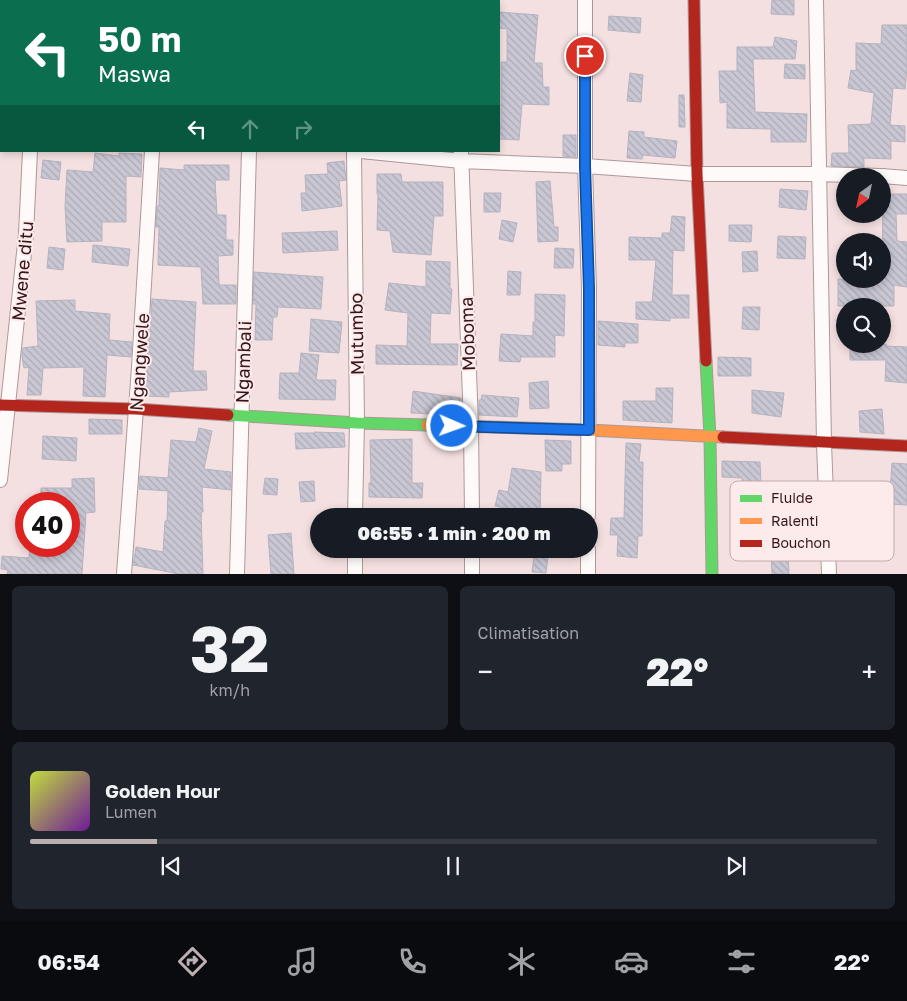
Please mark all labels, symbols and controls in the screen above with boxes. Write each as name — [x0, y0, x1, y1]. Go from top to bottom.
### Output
text: 50 m — [98, 18, 181, 60]
icon: left — [15, 20, 80, 85]
pin — [564, 35, 606, 77]
icon: arrive — [571, 42, 599, 70]
text: Maswa — [98, 60, 171, 87]
icon: left — [183, 115, 211, 143]
icon: ahead — [236, 115, 264, 143]
icon: right — [289, 115, 317, 143]
north arrow — [836, 168, 891, 222]
map controls — [836, 168, 891, 353]
street label: Mwene ditu — [7, 220, 37, 322]
button: sound — [836, 233, 891, 288]
street label: Mutumbo — [344, 293, 368, 375]
street label: Moboma — [455, 297, 479, 371]
button: search — [836, 298, 891, 353]
street label: Ngangwele — [125, 312, 153, 412]
street label: Ngambali — [231, 320, 255, 404]
position arrow — [425, 399, 477, 451]
legend — [730, 481, 894, 561]
text: Fluide — [771, 489, 813, 506]
speed limit sign: 40 — [15, 492, 80, 557]
text: Ralenti — [771, 512, 819, 529]
text: 06:55 · 1 min · 200 m — [357, 521, 551, 544]
text: Bouchon — [771, 534, 831, 551]
text: 32 — [190, 608, 269, 686]
text: Climatisation — [478, 623, 579, 643]
text: 22° — [646, 649, 708, 694]
text: − — [478, 655, 493, 688]
text: + — [862, 655, 877, 688]
text: km/h — [209, 680, 250, 700]
text: Golden Hour — [105, 779, 220, 802]
text: Lumen — [105, 802, 157, 822]
icon: previous — [157, 852, 185, 880]
icon: pause — [439, 852, 467, 880]
icon: next — [722, 852, 750, 880]
icon: directions — [175, 944, 210, 979]
icon: music — [285, 944, 320, 979]
icon: phone — [395, 944, 430, 979]
icon: climate — [504, 944, 539, 979]
icon: car — [614, 944, 649, 979]
icon: filters — [724, 944, 759, 979]
text: 06:54 — [37, 948, 100, 975]
text: 22° — [834, 948, 869, 975]

